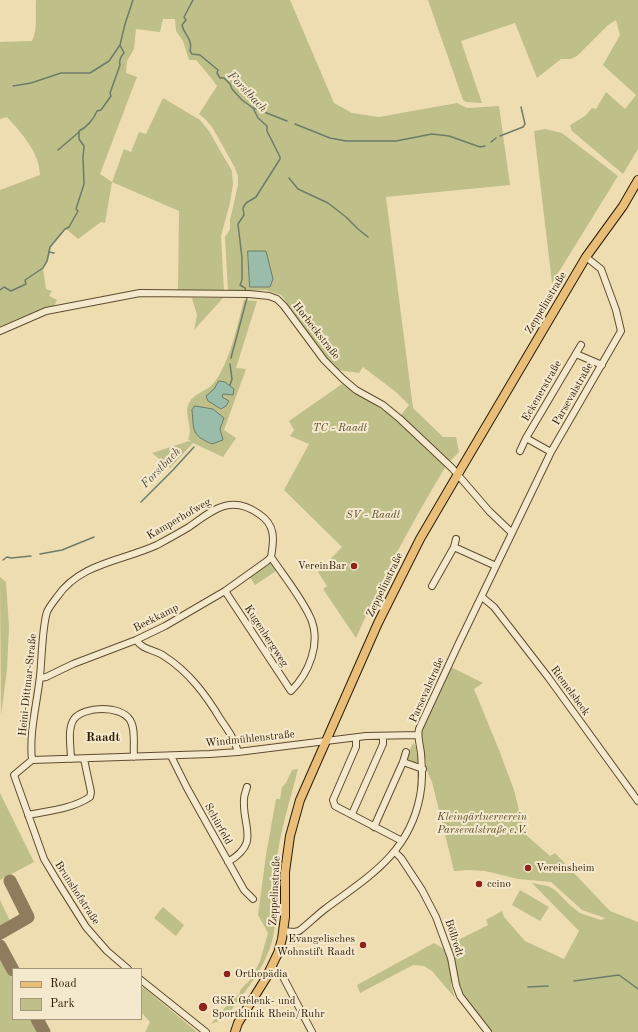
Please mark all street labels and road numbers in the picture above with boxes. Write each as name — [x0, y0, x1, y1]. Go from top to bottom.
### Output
street label: Zeppelinstraße — [522, 270, 570, 336]
street label: Horbeckstraße — [289, 300, 343, 362]
street label: Eckenerstraße — [519, 358, 565, 424]
street label: Parsevalstraße — [550, 360, 596, 428]
street label: Kamperhofweg — [145, 495, 213, 543]
street label: Zeppelinstraße — [364, 551, 406, 619]
street label: Beekkamp — [131, 601, 181, 635]
street label: Kugenbergweg — [241, 603, 291, 669]
street label: Heini-Dittmar-Straße — [16, 633, 40, 737]
street label: Parsevalstraße — [407, 655, 447, 725]
street label: Riemelsbeck — [547, 663, 593, 719]
street label: Windmühlenstraße — [205, 728, 295, 750]
street label: Schürfeld — [201, 801, 235, 847]
street label: Zeppelinstraße — [267, 856, 283, 926]
street label: Brunshofstraße — [52, 859, 102, 927]
street label: Böllrodt — [442, 918, 466, 958]

